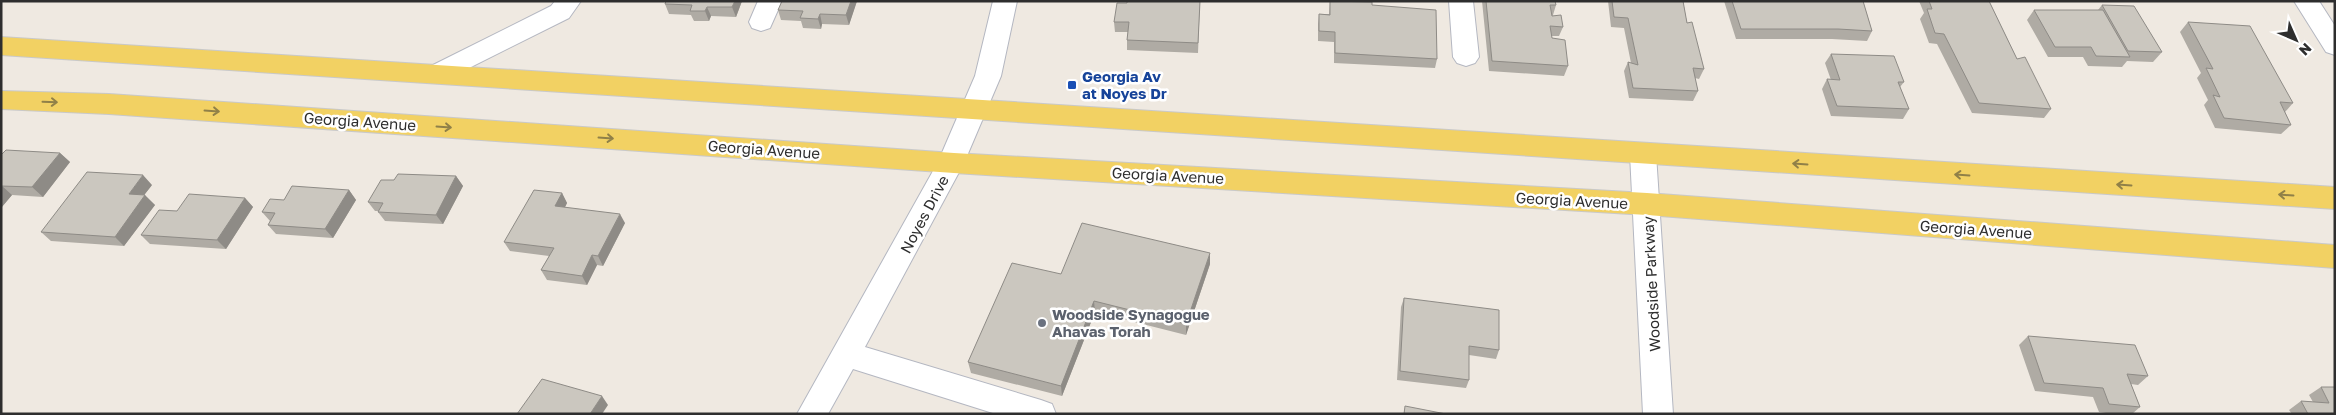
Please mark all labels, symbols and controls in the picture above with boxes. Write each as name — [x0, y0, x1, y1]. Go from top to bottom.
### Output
north arrow — [2271, 15, 2321, 65]
text: N — [2296, 40, 2315, 59]
place label: Georgia Av at Noyes Dr — [1082, 67, 1167, 102]
marker: Georgia Av at Noyes Dr — [1066, 79, 1078, 91]
one-way arrow — [42, 97, 58, 107]
one-way arrow — [204, 107, 220, 116]
street label: Georgia Avenue — [303, 108, 417, 134]
one-way arrow — [436, 122, 452, 131]
one-way arrow — [598, 133, 614, 143]
street label: Georgia Avenue — [707, 136, 821, 162]
one-way arrow — [1792, 160, 1808, 169]
street label: Georgia Avenue — [1111, 163, 1225, 187]
one-way arrow — [1954, 170, 1970, 179]
street label: Noyes Drive — [896, 172, 952, 256]
one-way arrow — [2116, 180, 2132, 190]
street label: Georgia Avenue — [1515, 188, 1629, 212]
one-way arrow — [2278, 191, 2294, 200]
street label: Woodside Parkway — [1638, 215, 1664, 352]
street label: Georgia Avenue — [1919, 216, 2033, 242]
place label: Woodside Synagogue Ahavas Torah — [1052, 305, 1210, 340]
marker: Woodside Synagogue Ahavas Torah — [1036, 317, 1048, 329]

